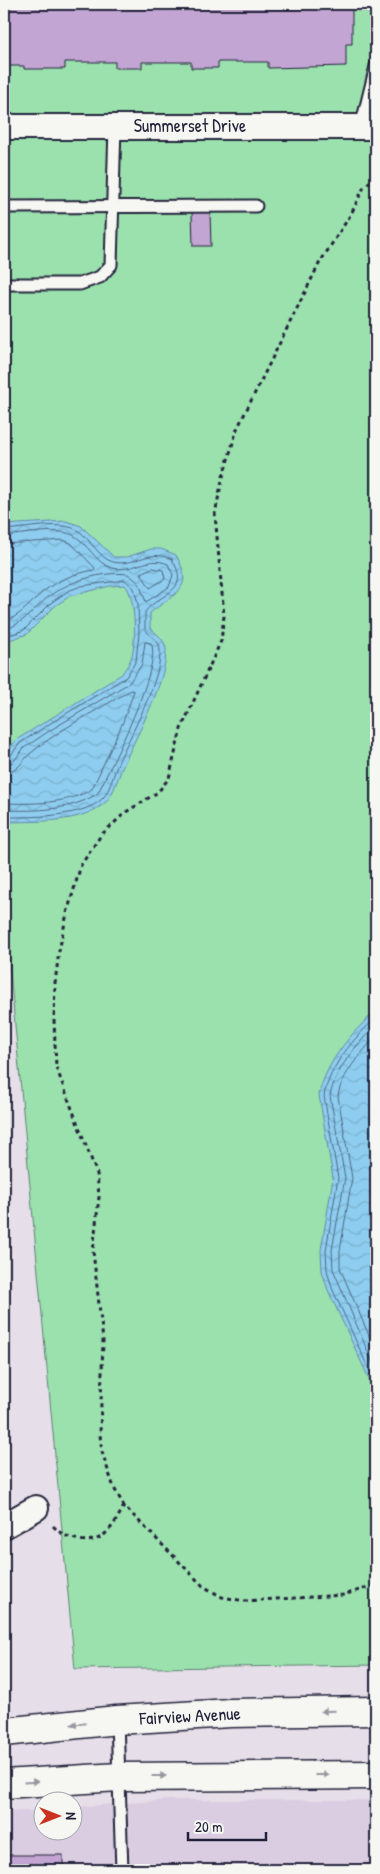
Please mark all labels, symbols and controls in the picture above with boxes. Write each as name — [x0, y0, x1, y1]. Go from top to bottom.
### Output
street label: Summerset Drive — [134, 113, 246, 138]
street label: Fairview Avenue — [138, 1700, 241, 1731]
one-way arrow — [319, 1708, 335, 1716]
one-way arrow — [70, 1720, 86, 1728]
one-way arrow — [314, 1771, 330, 1779]
one-way arrow — [152, 1772, 168, 1780]
one-way arrow — [23, 1778, 39, 1786]
north arrow — [32, 1792, 82, 1842]
scale bar — [188, 1809, 265, 1841]
text: N — [62, 1812, 81, 1820]
text: 20 m — [195, 1816, 222, 1837]

